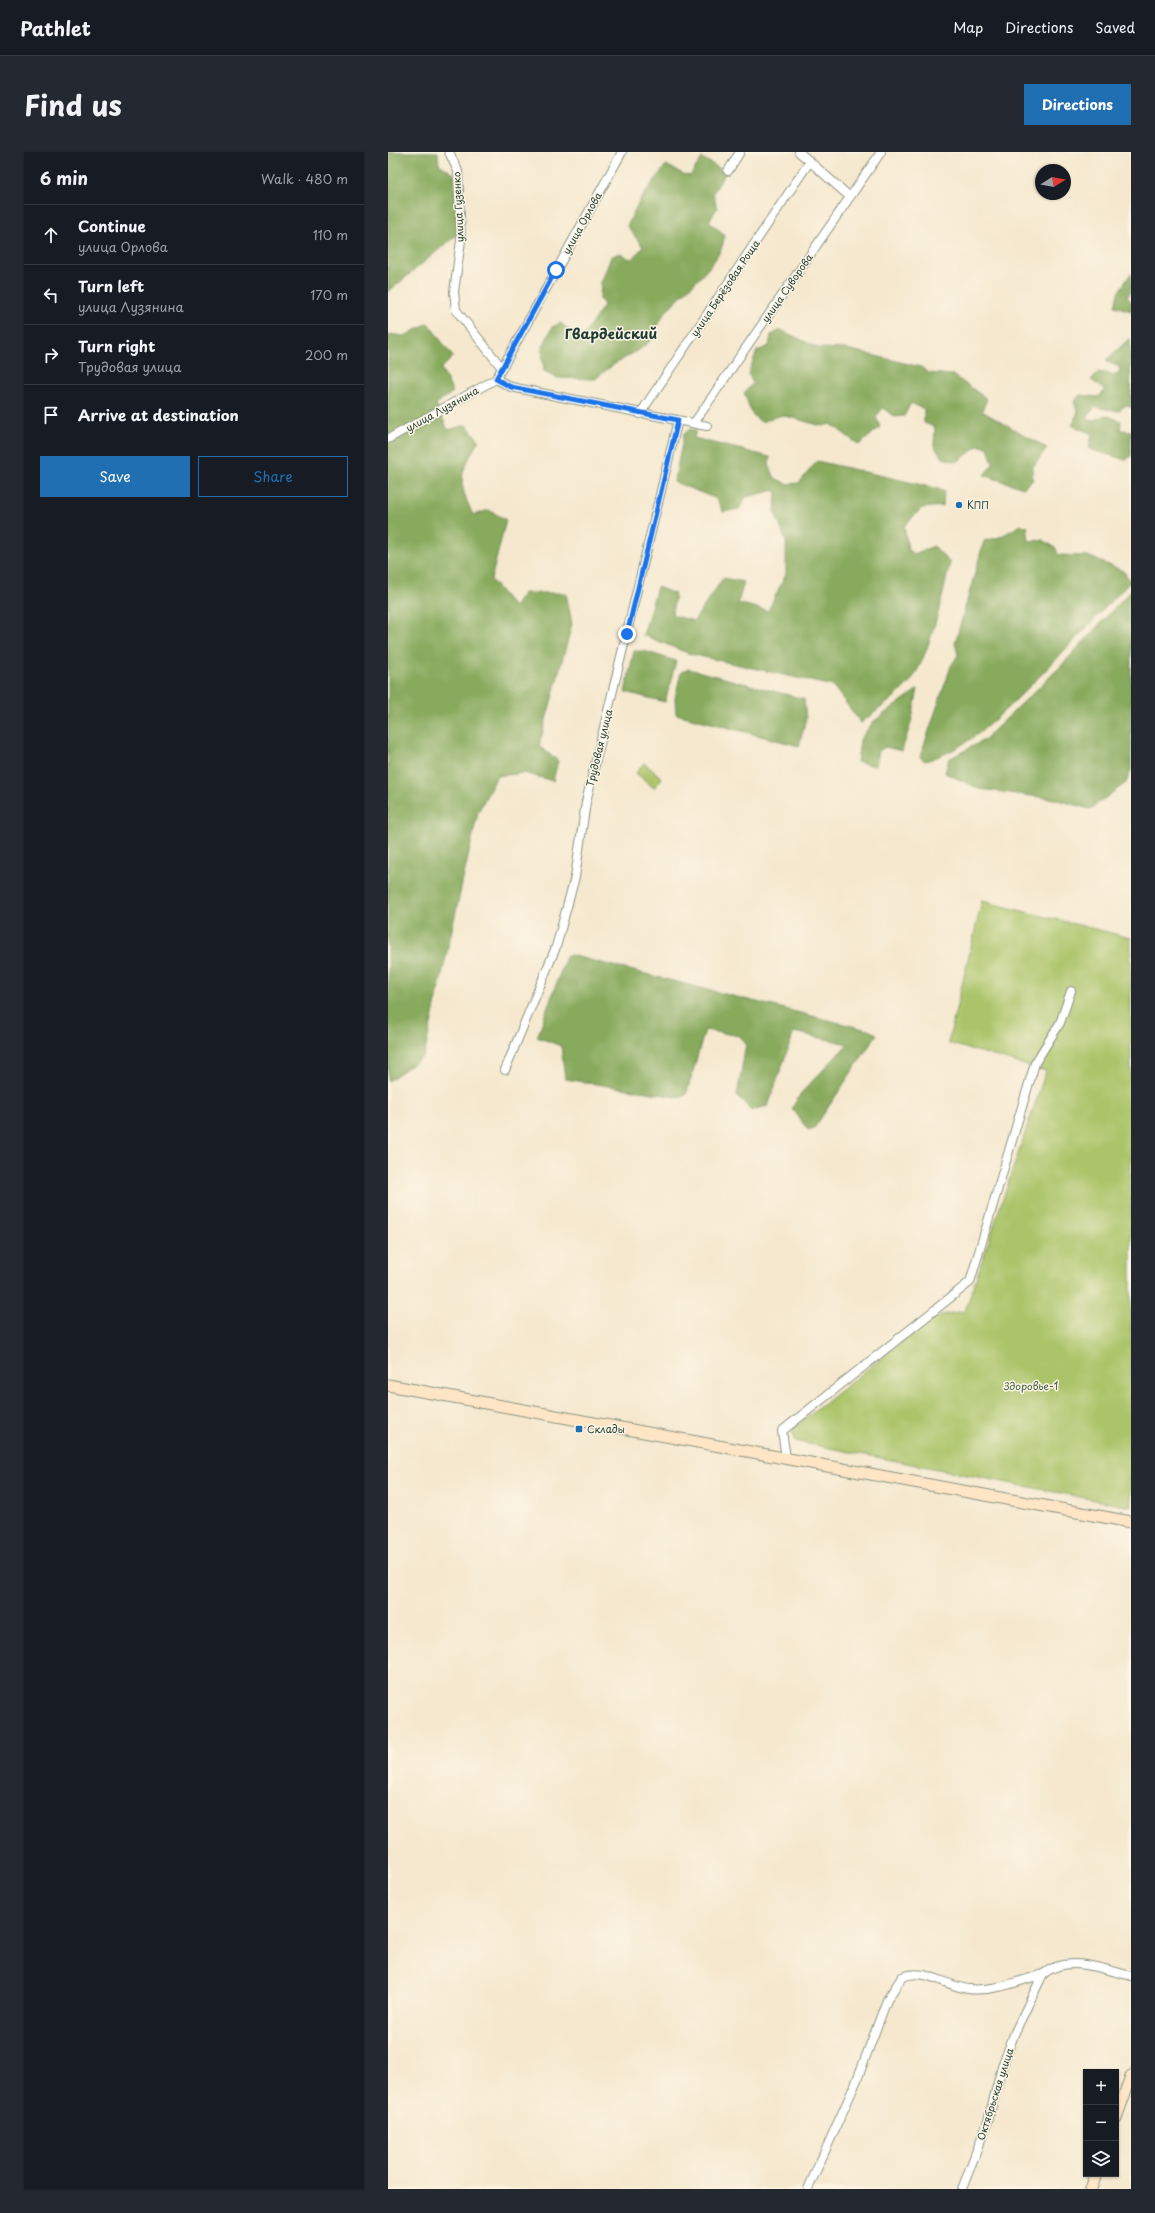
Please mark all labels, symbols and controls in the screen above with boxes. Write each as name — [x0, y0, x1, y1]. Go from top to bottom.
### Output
text: Pathlet — [20, 14, 91, 42]
text: Map — [953, 17, 983, 38]
text: Directions — [1005, 17, 1073, 38]
text: Saved — [1095, 17, 1135, 38]
text: Find us — [24, 83, 122, 126]
button: Directions — [1024, 84, 1131, 125]
north arrow — [1035, 164, 1071, 200]
text: 6 min — [40, 165, 88, 191]
text: Walk · 480 m — [261, 169, 348, 188]
street label: улица Гузенко — [448, 171, 467, 243]
street label: улица Орлова — [558, 188, 605, 257]
text: Continue — [78, 214, 146, 237]
icon: ahead — [40, 224, 62, 246]
text: 110 m — [313, 225, 348, 244]
street label: улица Берёзовая Роща — [687, 236, 763, 339]
text: улица Орлова — [78, 237, 168, 256]
street label: улица Суворова — [757, 250, 817, 326]
route start — [547, 261, 565, 279]
text: Turn left — [78, 274, 144, 297]
icon: left — [40, 284, 62, 306]
text: 170 m — [310, 285, 348, 304]
text: улица Лузянина — [78, 297, 184, 316]
district label: Гвардейский — [565, 323, 657, 344]
text: Turn right — [78, 334, 155, 357]
icon: right — [40, 344, 62, 366]
text: 200 m — [305, 345, 348, 364]
text: Трудовая улица — [78, 357, 181, 376]
street label: улица Лузянина — [403, 382, 482, 435]
text: Arrive at destination — [78, 403, 239, 426]
icon: arrive — [40, 404, 62, 426]
button: Save — [40, 456, 190, 497]
button: Share — [198, 456, 348, 497]
place label: КПП — [967, 497, 989, 512]
marker: КПП — [954, 500, 964, 510]
route end — [618, 625, 636, 643]
street label: Трудовая улица — [582, 707, 617, 789]
park label: Здоровье-1 — [1003, 1378, 1058, 1393]
place label: Склады — [587, 1421, 625, 1436]
marker: Склады — [574, 1424, 584, 1434]
street label: Октябрьская улица — [973, 2045, 1017, 2142]
map controls — [1083, 2069, 1119, 2177]
button: + — [1083, 2069, 1119, 2105]
button: − — [1083, 2105, 1119, 2141]
button: layers — [1083, 2141, 1119, 2177]

